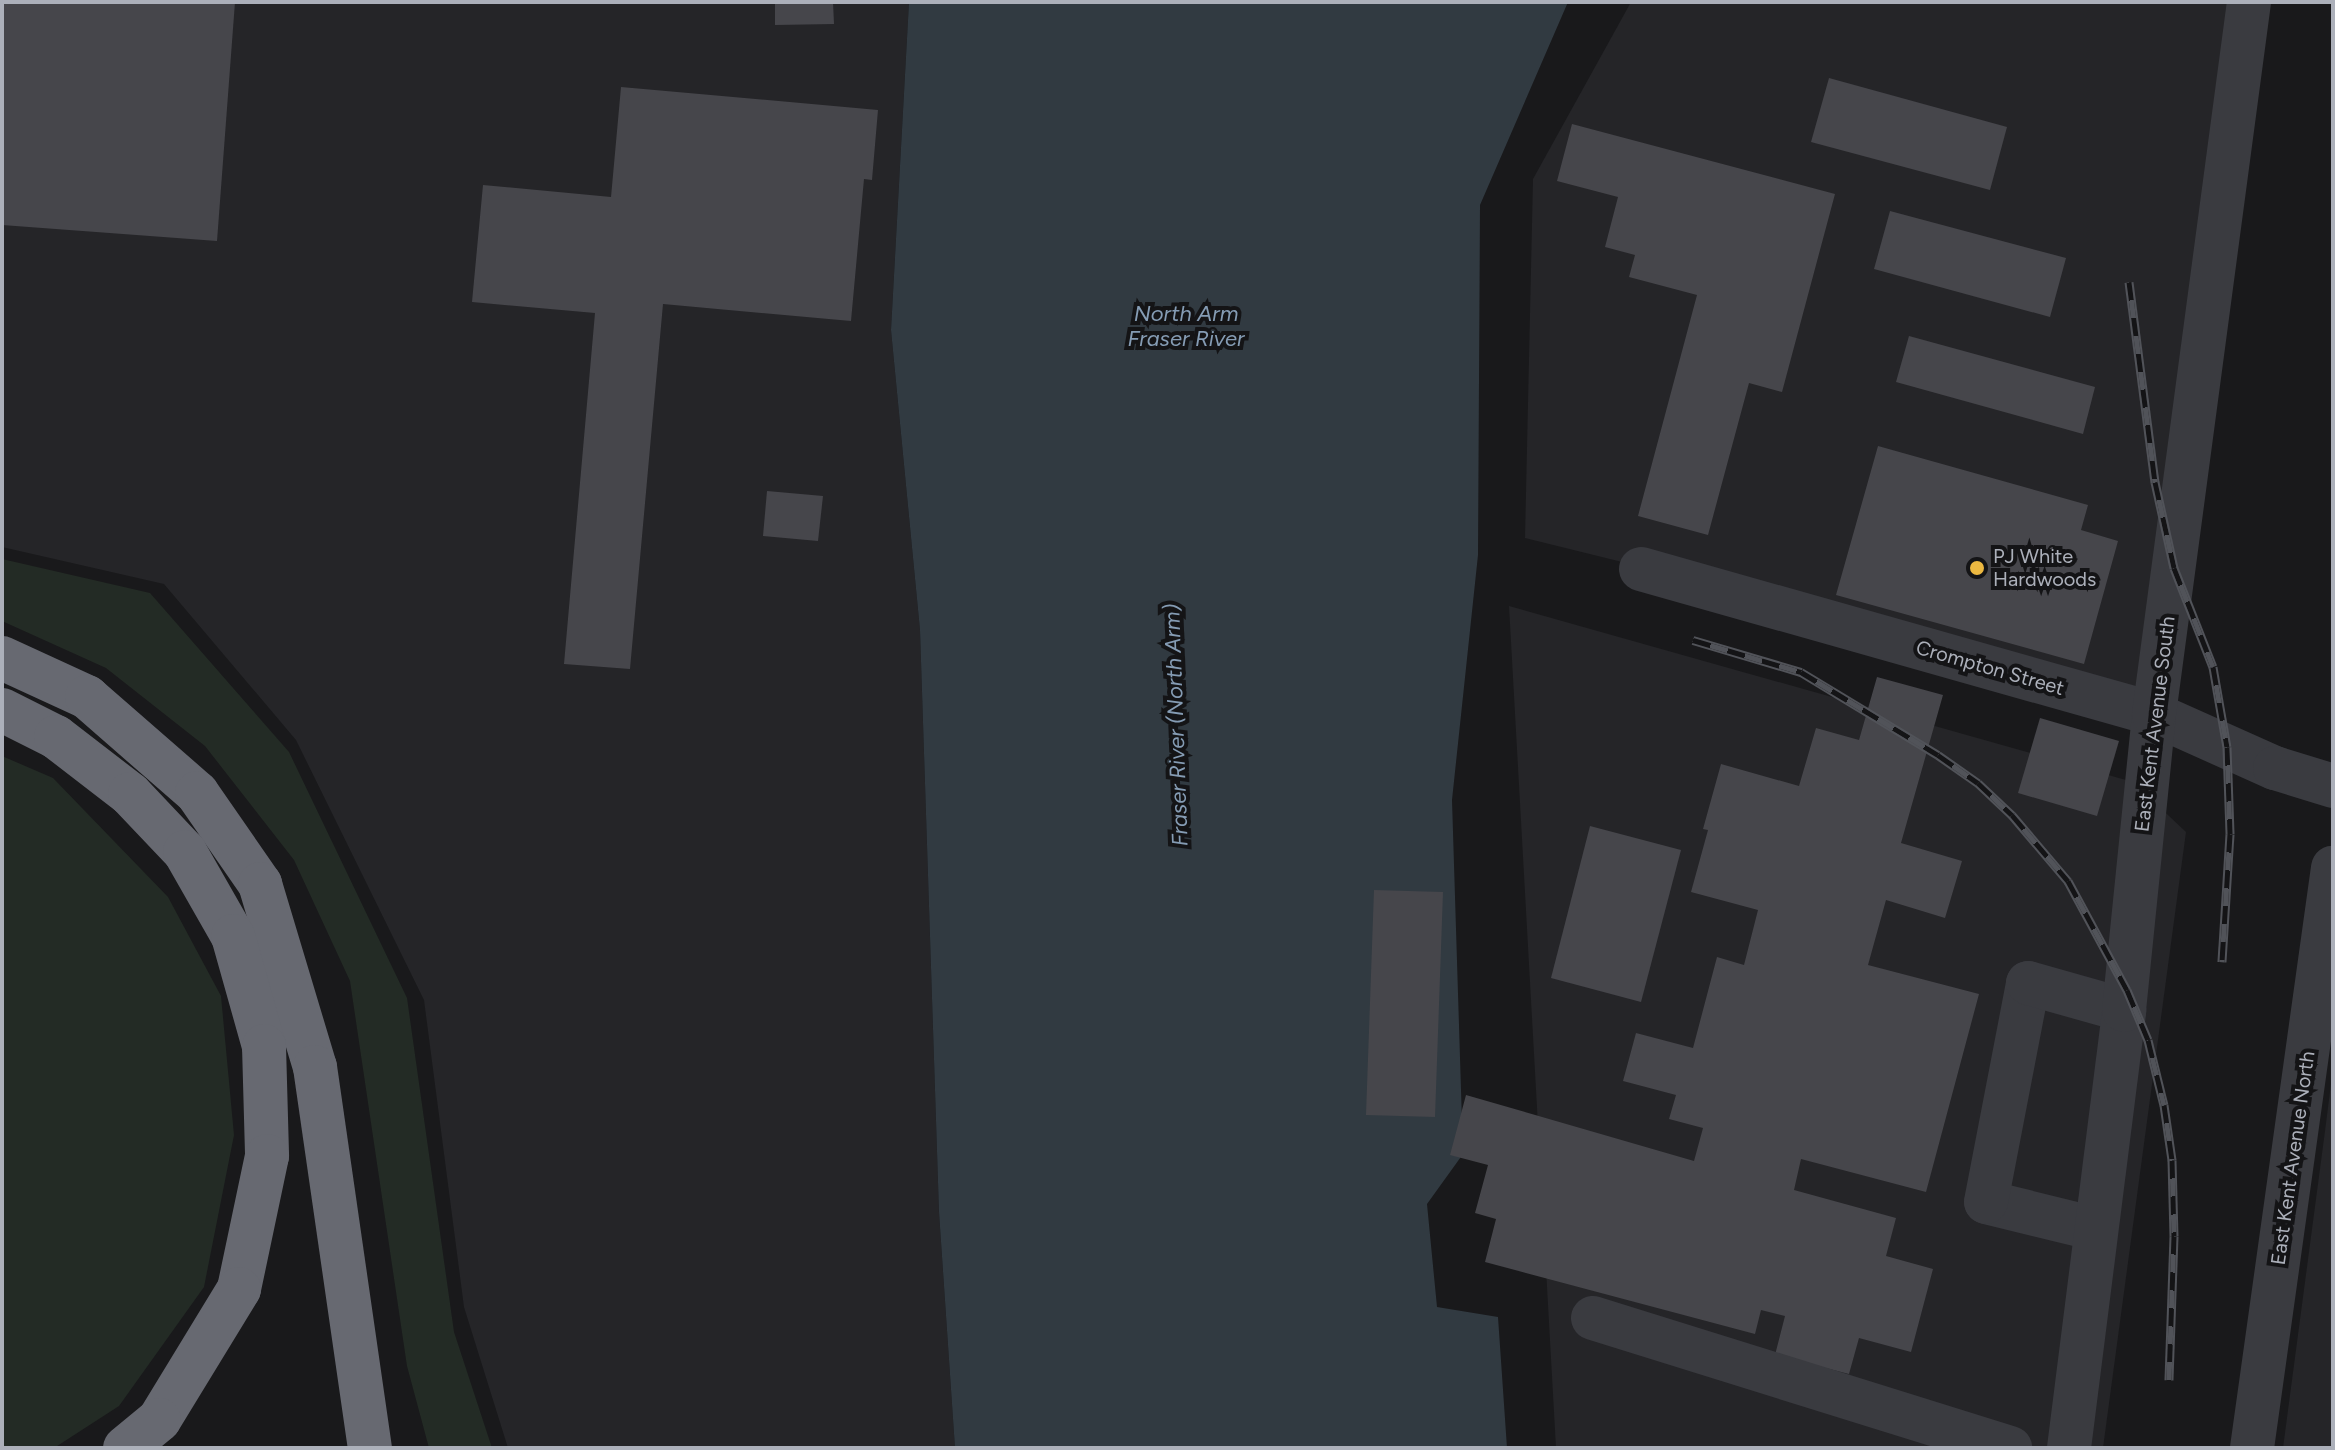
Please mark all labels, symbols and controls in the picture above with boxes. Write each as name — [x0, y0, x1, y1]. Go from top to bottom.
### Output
water label: North Arm Fraser River — [1127, 300, 1245, 352]
place label: PJ White Hardwoods — [1993, 544, 2096, 591]
marker: PJ White Hardwoods — [1968, 559, 1986, 577]
water label: Fraser River (North Arm) — [1159, 603, 1193, 847]
street label: East Kent Avenue South — [2130, 615, 2180, 833]
street label: Crompton Street — [1913, 635, 2067, 701]
street label: East Kent Avenue North — [2266, 1050, 2320, 1266]

